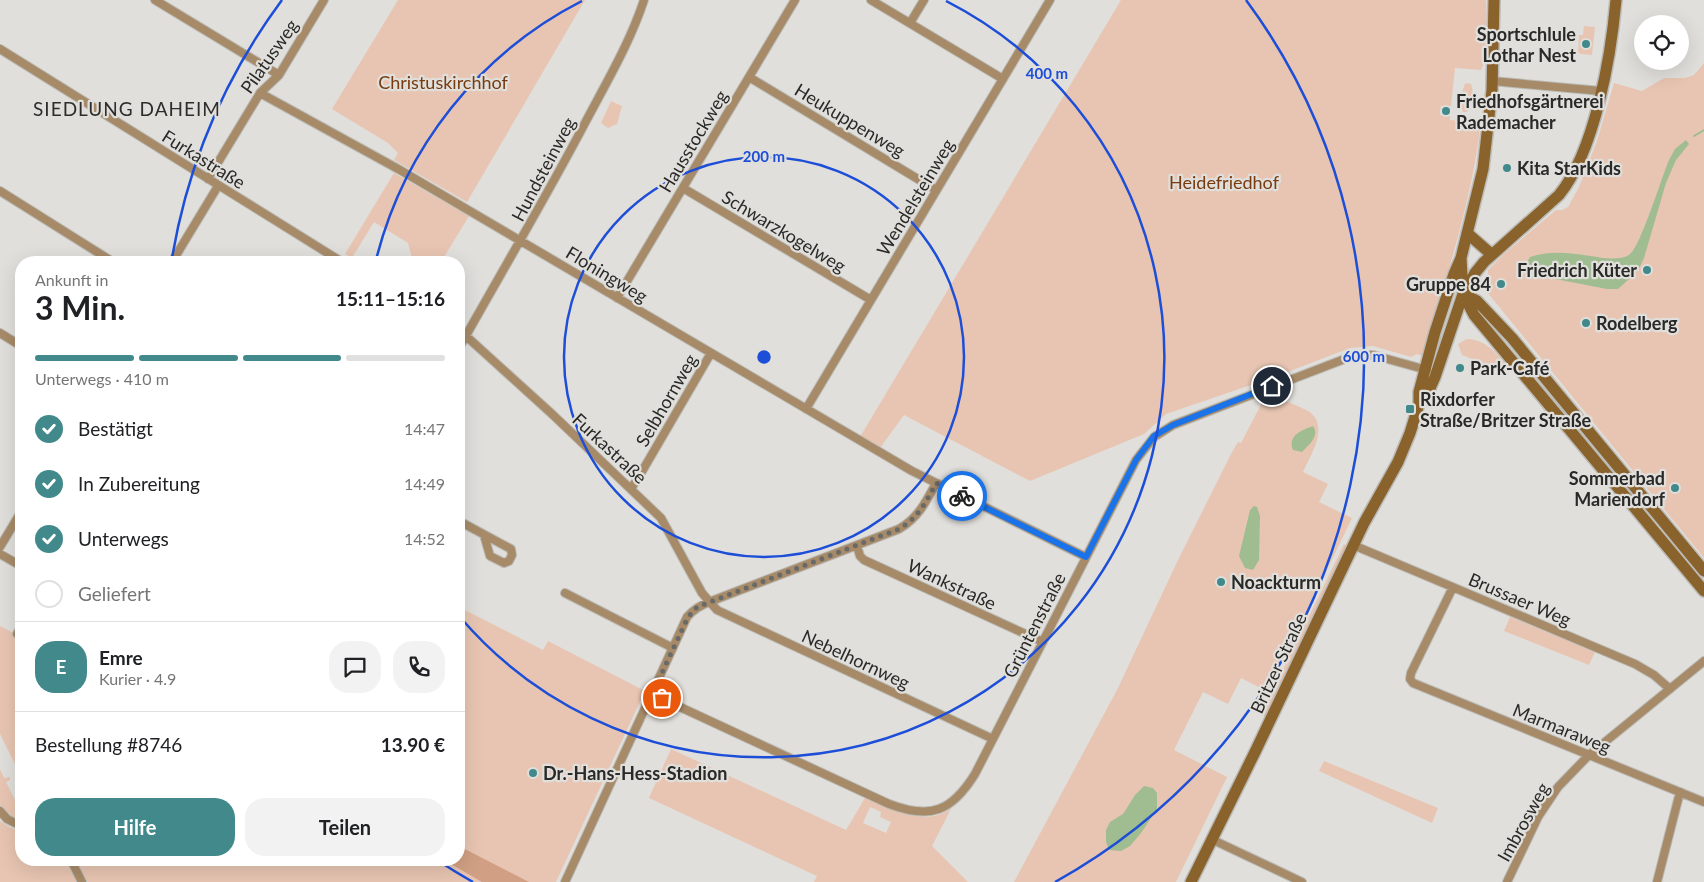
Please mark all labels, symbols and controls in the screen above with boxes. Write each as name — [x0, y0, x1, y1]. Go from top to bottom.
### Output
street label: Pilatusweg — [236, 15, 302, 97]
map controls — [1634, 15, 1689, 70]
button: locate — [1634, 15, 1689, 70]
place label: Sportschlule Lothar Nest — [1477, 23, 1576, 66]
marker: Sportschlule Lothar Nest — [1580, 38, 1592, 50]
text: 400 m — [1026, 64, 1068, 82]
park label: Christuskirchhof — [378, 71, 509, 93]
street label: Heukuppenweg — [791, 78, 909, 162]
street label: Hausstockweg — [654, 86, 732, 196]
place label: Friedhofsgärtnerei Rademacher — [1456, 90, 1604, 133]
district label: SIEDLUNG DAHEIM — [33, 97, 221, 120]
marker: Friedhofsgärtnerei Rademacher — [1440, 105, 1452, 117]
street label: Hundsteinweg — [506, 113, 580, 225]
street label: Furkastraße — [158, 125, 250, 193]
street label: Wendelsteinweg — [872, 135, 958, 259]
text: 200 m — [743, 147, 785, 165]
place label: Kita StarKids — [1517, 157, 1621, 179]
marker: Kita StarKids — [1501, 162, 1513, 174]
park label: Heidefriedhof — [1169, 171, 1280, 193]
street label: Schwarzkogelweg — [718, 185, 850, 277]
street label: Floningweg — [562, 241, 652, 307]
place label: Friedrich Küter — [1517, 259, 1637, 281]
marker: Friedrich Küter — [1641, 264, 1653, 276]
text: Ankunft in — [35, 270, 108, 289]
place label: Gruppe 84 — [1406, 273, 1491, 295]
marker: Gruppe 84 — [1495, 278, 1507, 290]
text: 15:11–15:16 — [336, 287, 445, 310]
text: 3 Min. — [35, 288, 125, 327]
place label: Rodelberg — [1596, 312, 1678, 334]
marker: Rodelberg — [1580, 317, 1592, 329]
text: 600 m — [1343, 347, 1385, 365]
centre of rings — [755, 348, 773, 366]
street label: Selbhornweg — [631, 350, 701, 450]
place label: Park-Café — [1470, 357, 1550, 379]
marker: Park-Café — [1454, 362, 1466, 374]
pin — [1251, 365, 1293, 407]
text: Unterwegs · 410 m — [35, 369, 169, 388]
icon: home — [1258, 372, 1286, 400]
place label: Rixdorfer Straße/Britzer Straße — [1420, 388, 1592, 431]
marker: Rixdorfer Straße/Britzer Straße — [1404, 403, 1416, 415]
street label: Furkastraße — [568, 408, 652, 488]
icon: check — [35, 415, 63, 443]
text: Bestätigt — [78, 417, 153, 440]
text: 14:47 — [404, 419, 445, 438]
place label: Sommerbad Mariendorf — [1569, 467, 1666, 510]
icon: check — [35, 470, 63, 498]
courier — [937, 471, 987, 521]
text: In Zubereitung — [78, 472, 200, 495]
text: 14:49 — [404, 474, 445, 493]
icon: bike — [948, 482, 976, 510]
marker: Sommerbad Mariendorf — [1669, 482, 1681, 494]
icon: check — [35, 525, 63, 553]
text: Unterwegs — [78, 527, 169, 550]
text: 14:52 — [404, 529, 445, 548]
street label: Wankstraße — [904, 554, 1000, 614]
street label: Brussaer Weg — [1465, 568, 1575, 630]
street label: Grüntenstraße — [998, 569, 1070, 681]
place label: Noackturm — [1231, 571, 1321, 593]
marker: Noackturm — [1215, 576, 1227, 588]
text: Geliefert — [78, 582, 151, 605]
street label: Britzer Straße — [1245, 609, 1311, 717]
street label: Nebelhornweg — [799, 624, 913, 694]
button: chat — [329, 641, 381, 693]
button: phone — [393, 641, 445, 693]
text: Emre — [99, 646, 143, 669]
text: E — [56, 655, 66, 678]
text: Kurier · 4.9 — [99, 669, 176, 688]
pin — [641, 677, 683, 719]
icon: bag — [648, 684, 676, 712]
street label: Marmaraweg — [1510, 698, 1614, 758]
text: Bestellung #8746 — [35, 733, 182, 756]
text: 13.90 € — [381, 733, 445, 756]
place label: Dr.-Hans-Hess-Stadion — [543, 762, 727, 784]
marker: Dr.-Hans-Hess-Stadion — [527, 767, 539, 779]
street label: Imbrosweg — [1492, 779, 1554, 865]
button: Hilfe — [35, 798, 235, 856]
button: Teilen — [245, 798, 445, 856]

